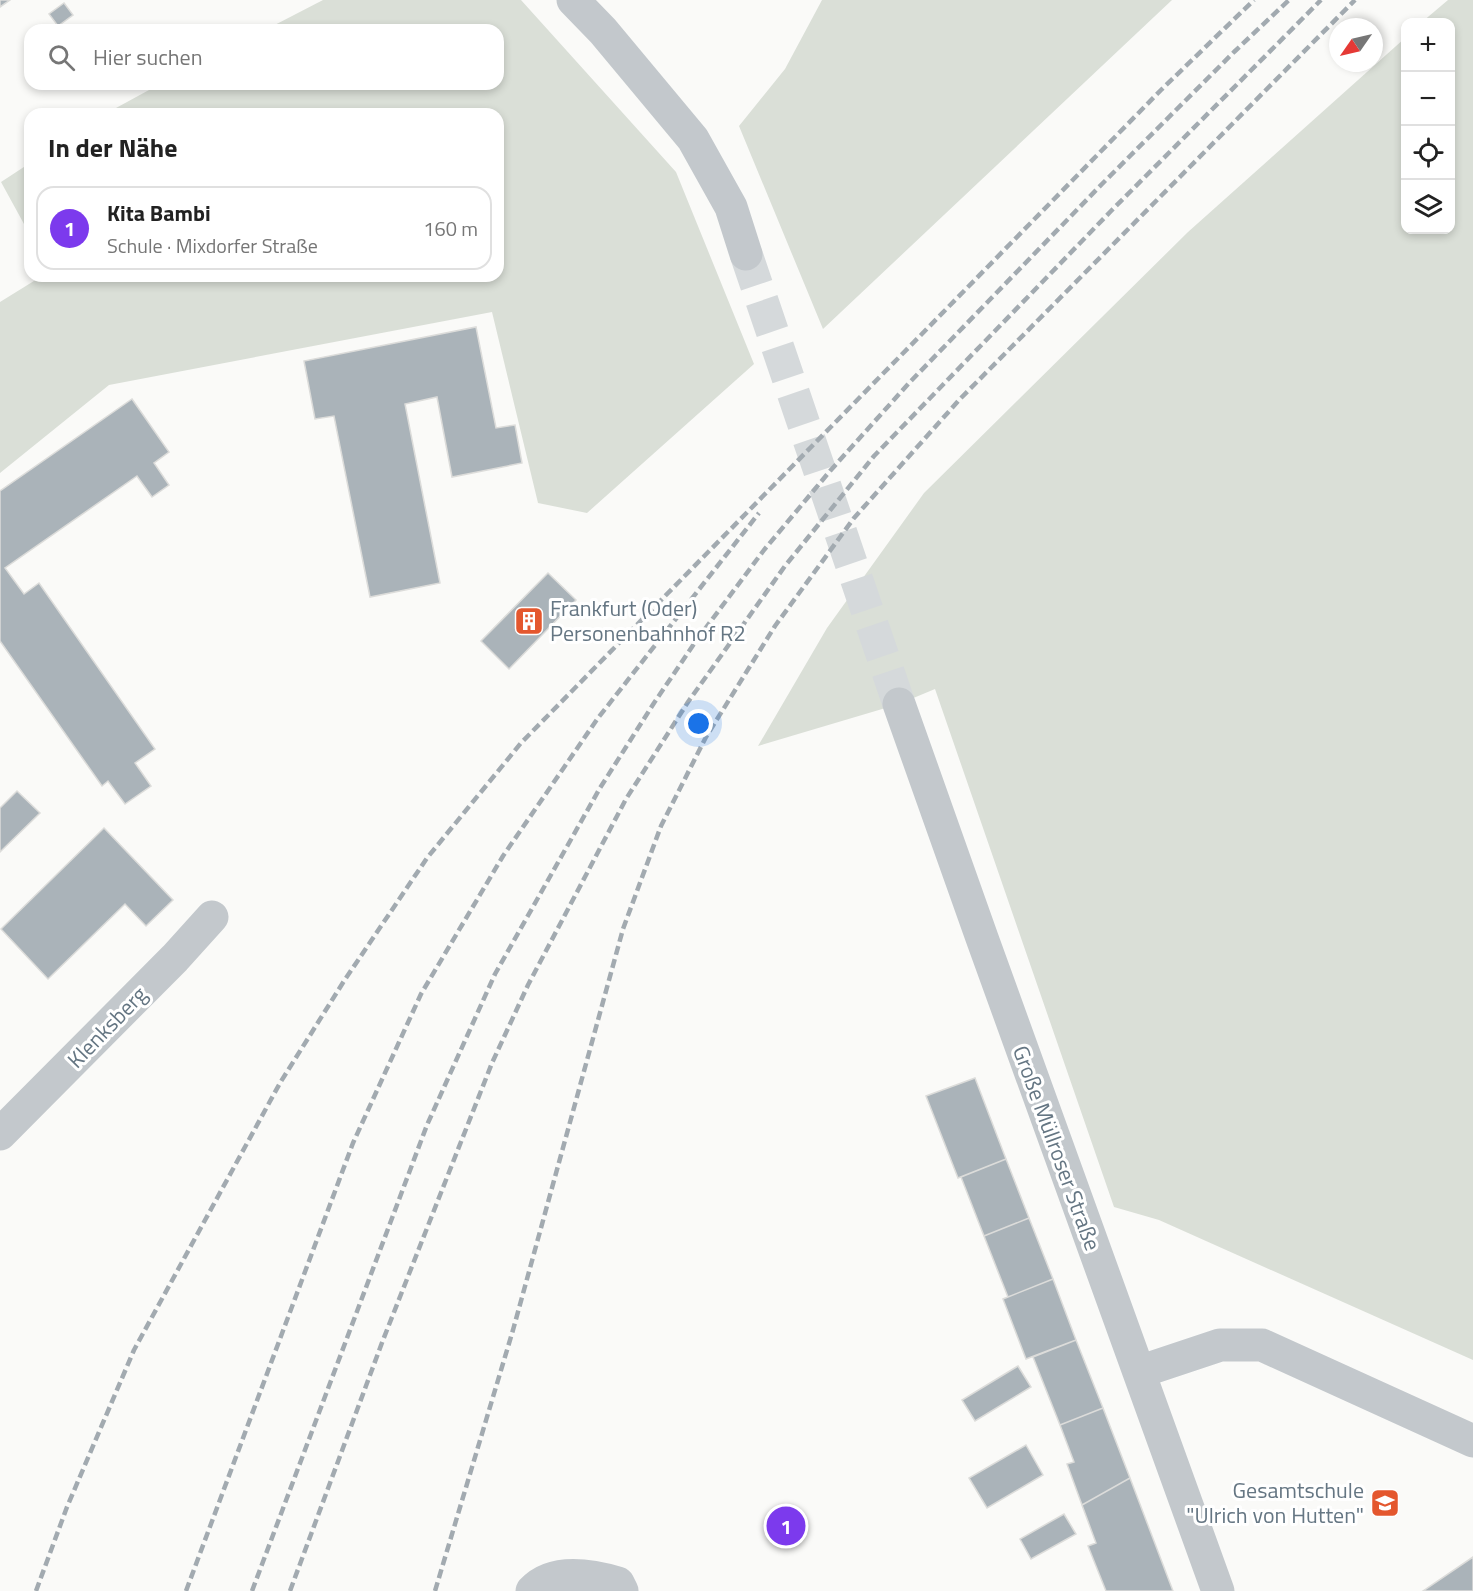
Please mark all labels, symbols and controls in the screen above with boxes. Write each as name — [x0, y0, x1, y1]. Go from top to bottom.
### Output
north arrow — [1329, 18, 1383, 72]
map controls — [1401, 18, 1455, 234]
button: + — [1401, 18, 1455, 72]
search box — [24, 24, 504, 90]
text: Hier suchen — [93, 40, 202, 74]
icon: search — [45, 41, 78, 74]
button: − — [1401, 72, 1455, 126]
button: locate — [1401, 126, 1455, 180]
text: In der Nähe — [48, 128, 177, 167]
button: layers — [1401, 180, 1455, 234]
text: Kita Bambi — [107, 196, 211, 230]
text: 1 — [64, 213, 75, 244]
text: 160 m — [423, 213, 478, 244]
text: Schule · Mixdorfer Straße — [107, 230, 318, 261]
place label: Frankfurt (Oder) Personenbahnhof R2 — [550, 591, 746, 650]
building icon: Frankfurt (Oder) Personenbahnhof R2 — [513, 605, 545, 637]
your location — [684, 709, 713, 738]
street label: Klenksberg — [59, 978, 155, 1076]
street label: Große Müllroser Straße — [1004, 1041, 1110, 1255]
place label: Gesamtschule "Ulrich von Hutten" — [1186, 1473, 1364, 1532]
school or university icon: Gesamtschule "Ulrich von Hutten" — [1369, 1487, 1401, 1519]
pin: 1 — [766, 1504, 806, 1549]

